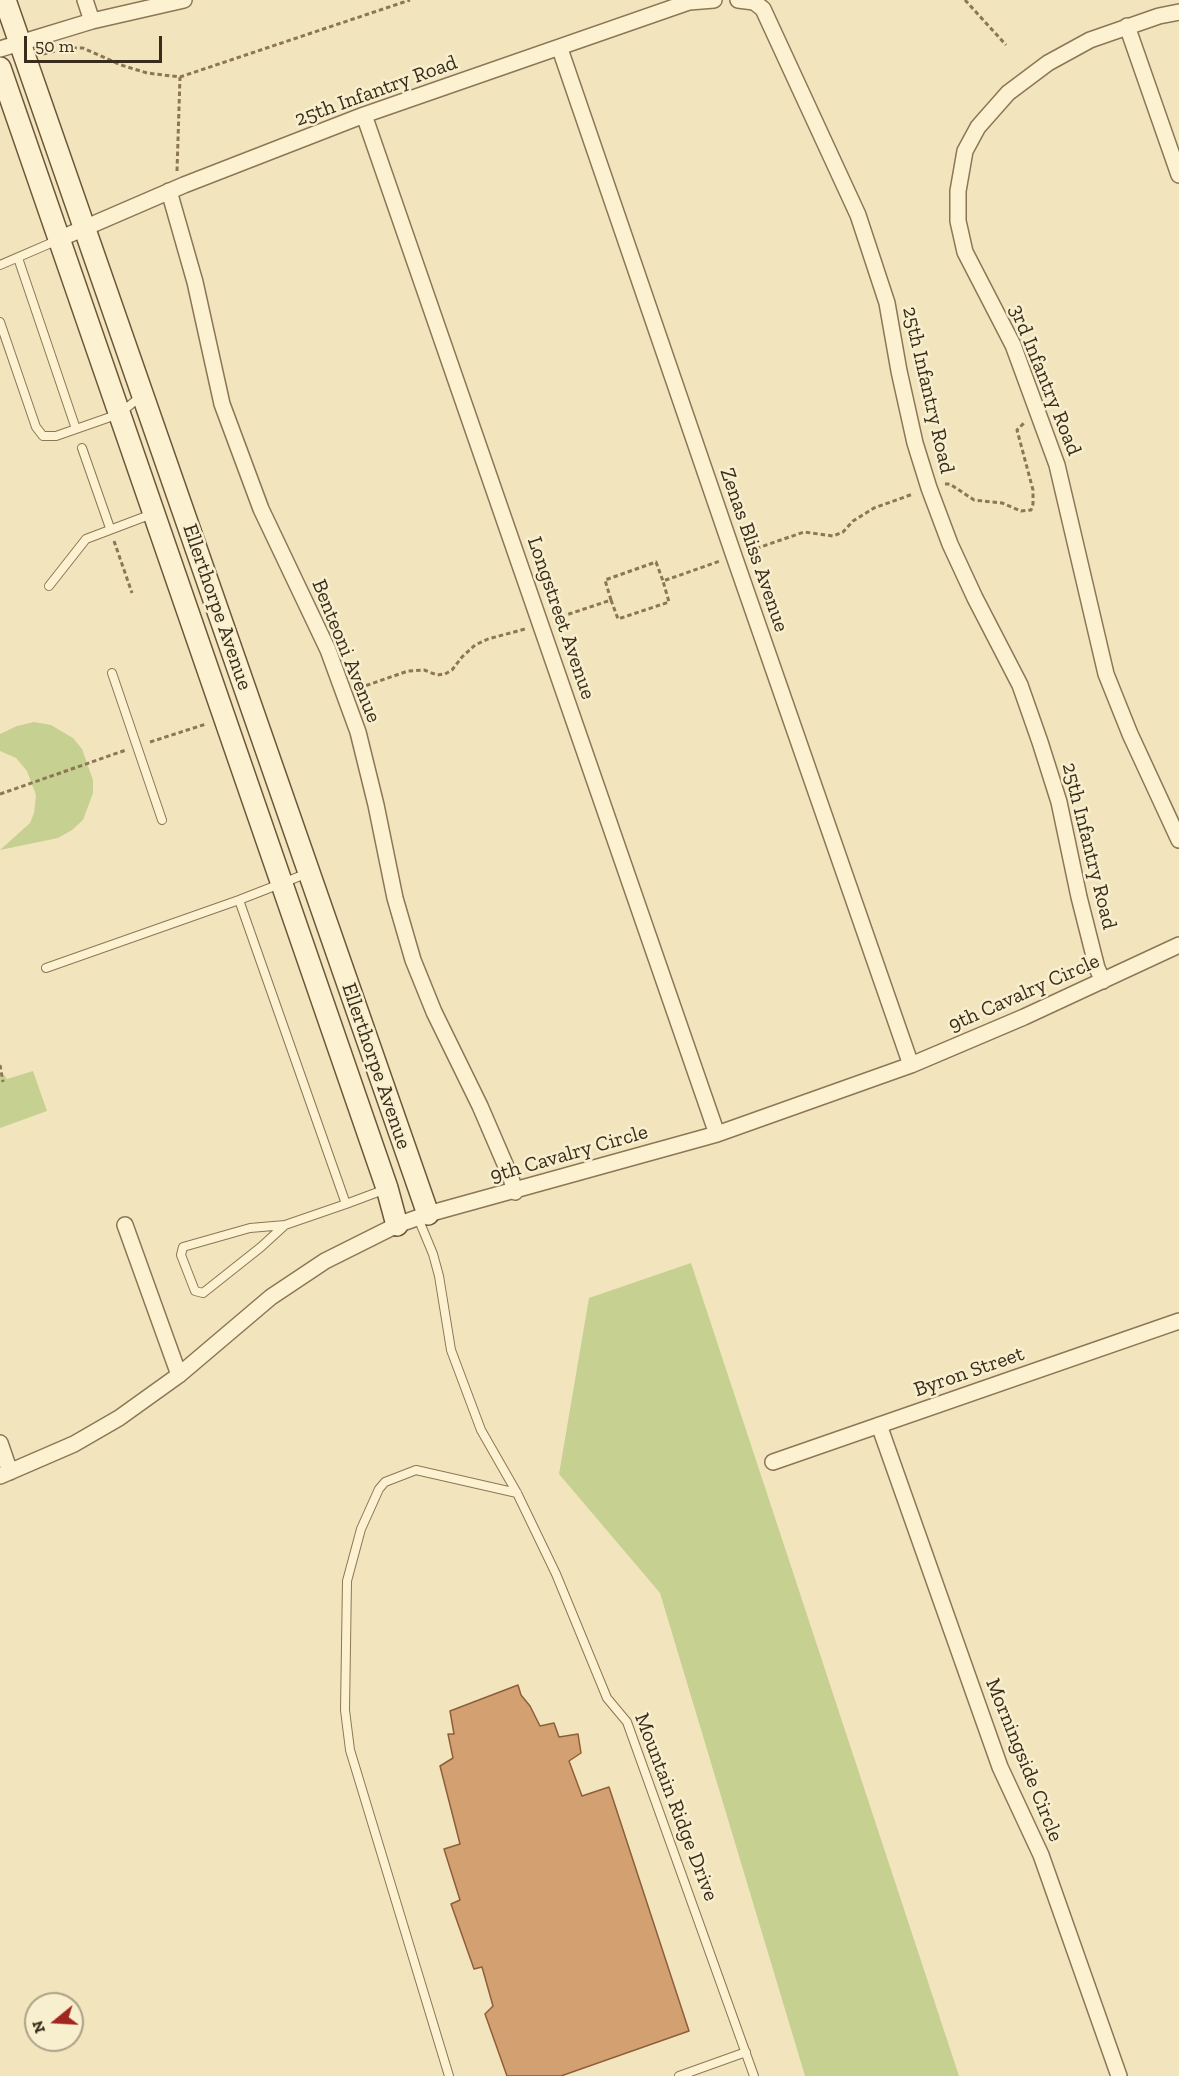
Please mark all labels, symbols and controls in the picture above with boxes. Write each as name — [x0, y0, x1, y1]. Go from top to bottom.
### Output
scale bar — [27, 24, 165, 62]
text: 50 m — [35, 35, 74, 57]
street label: 25th Infantry Road — [291, 50, 461, 132]
street label: 3rd Infantry Road — [1003, 301, 1087, 459]
street label: 25th Infantry Road — [897, 304, 959, 476]
street label: Zenas Bliss Avenue — [714, 465, 794, 635]
street label: Ellerthorpe Avenue — [177, 521, 257, 693]
street label: Longstreet Avenue — [521, 533, 601, 703]
street label: Benteoni Avenue — [306, 576, 386, 726]
street label: 25th Infantry Road — [1056, 760, 1122, 932]
street label: 9th Cavalry Circle — [944, 948, 1104, 1038]
street label: Ellerthorpe Avenue — [336, 980, 416, 1152]
street label: 9th Cavalry Circle — [487, 1119, 651, 1189]
street label: Byron Street — [911, 1341, 1027, 1403]
street label: Morningside Circle — [980, 1675, 1068, 1845]
street label: Mountain Ridge Drive — [629, 1710, 723, 1904]
north arrow — [24, 1992, 84, 2052]
text: N — [27, 2018, 49, 2036]

